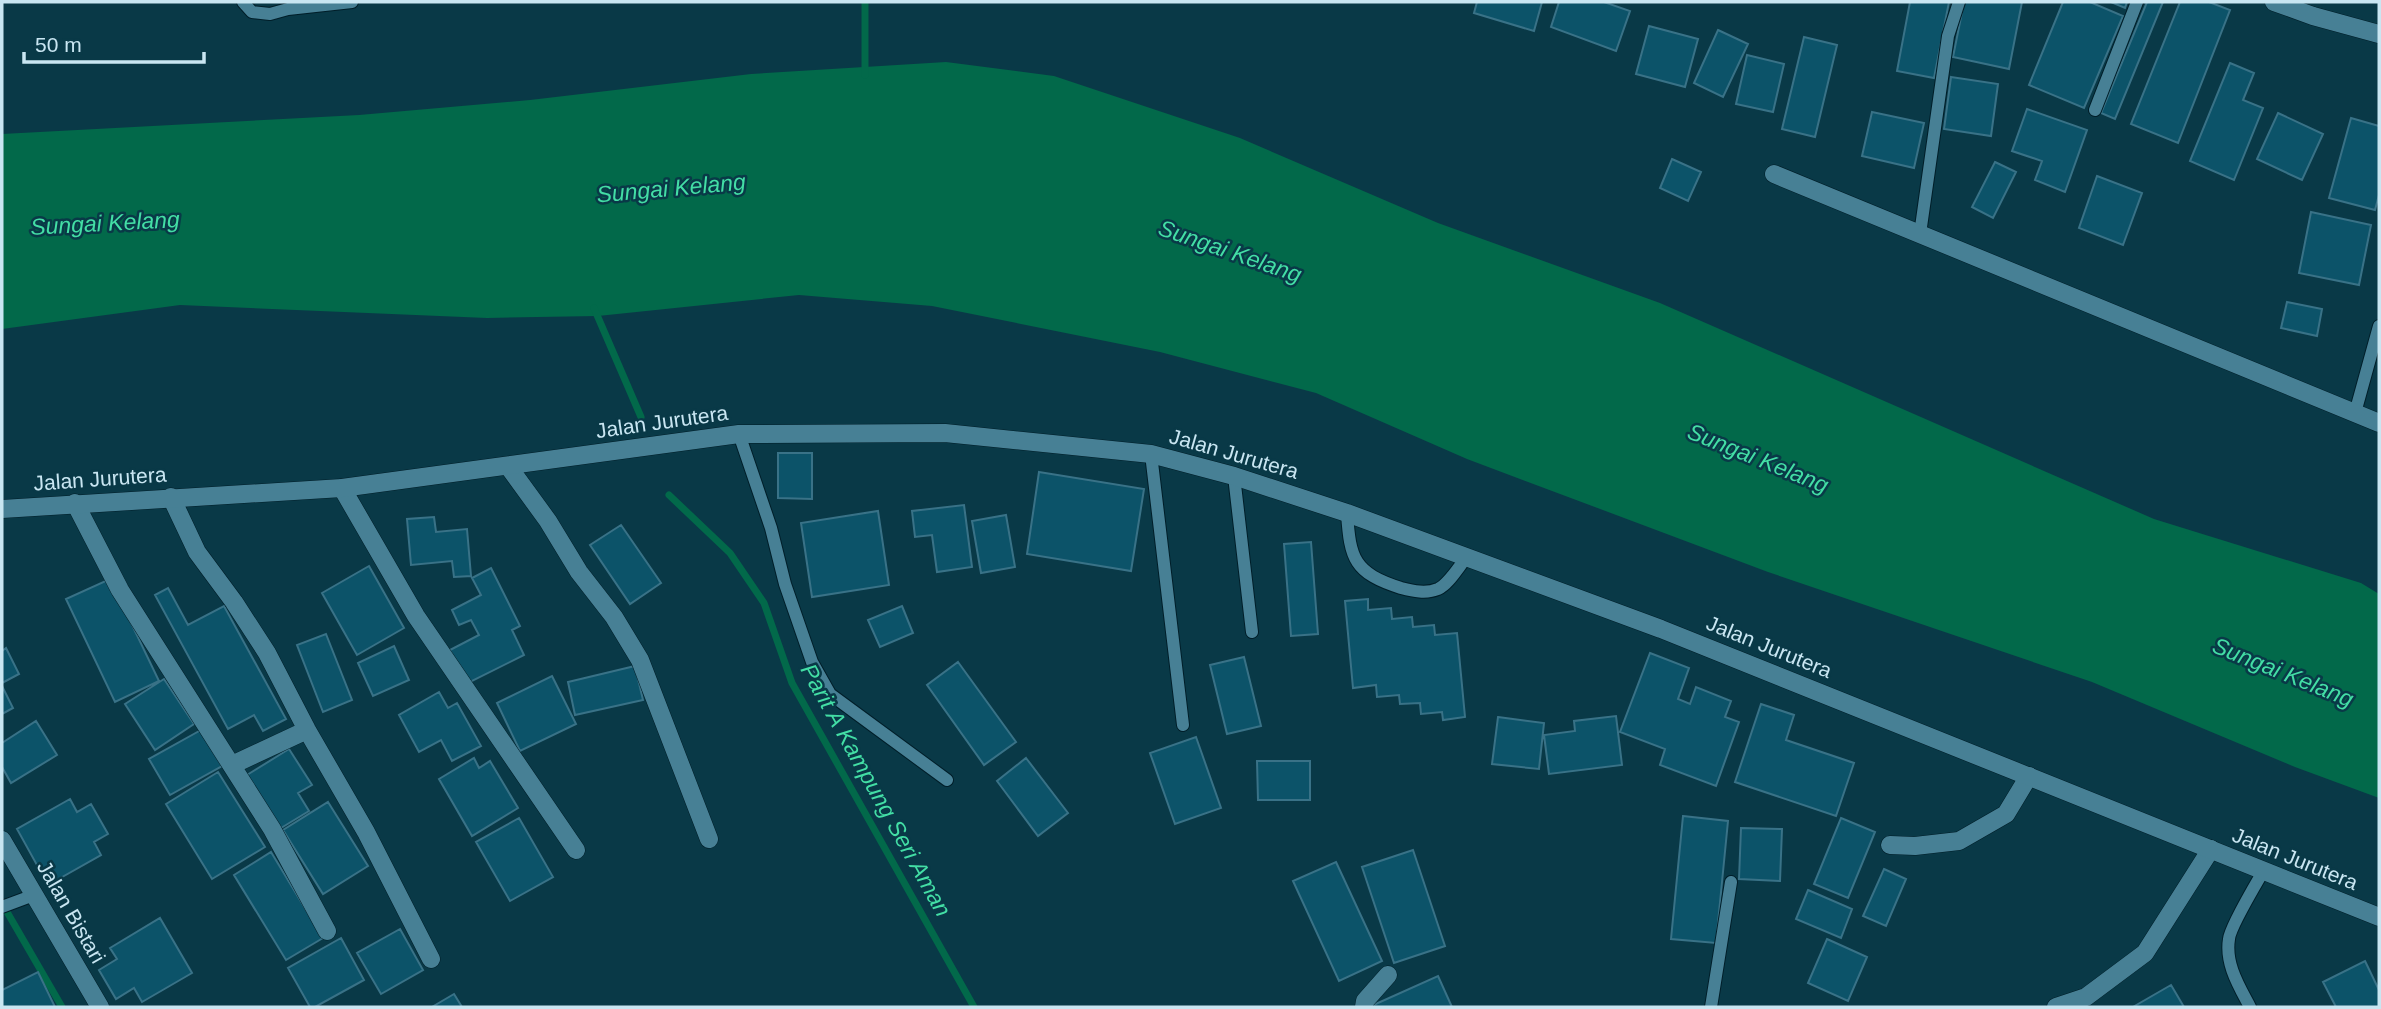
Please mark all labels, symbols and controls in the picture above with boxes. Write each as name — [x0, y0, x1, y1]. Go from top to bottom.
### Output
scale bar — [24, 21, 205, 65]
text: 50 m — [35, 33, 82, 56]
water label: Sungai Kelang — [595, 169, 747, 207]
water label: Sungai Kelang — [30, 206, 181, 240]
water label: Sungai Kelang — [1155, 214, 1305, 288]
street label: Jalan Jurutera — [594, 401, 730, 442]
water label: Sungai Kelang — [1684, 418, 1832, 498]
street label: Jalan Jurutera — [1167, 424, 1302, 483]
street label: Jalan Jurutera — [33, 462, 167, 495]
street label: Jalan Jurutera — [1703, 611, 1835, 682]
water label: Sungai Kelang — [2209, 632, 2357, 712]
water label: Parit A Kampung Seri Aman — [796, 659, 956, 921]
street label: Jalan Jurutera — [2229, 823, 2361, 894]
street label: Jalan Bistari — [33, 856, 110, 967]

